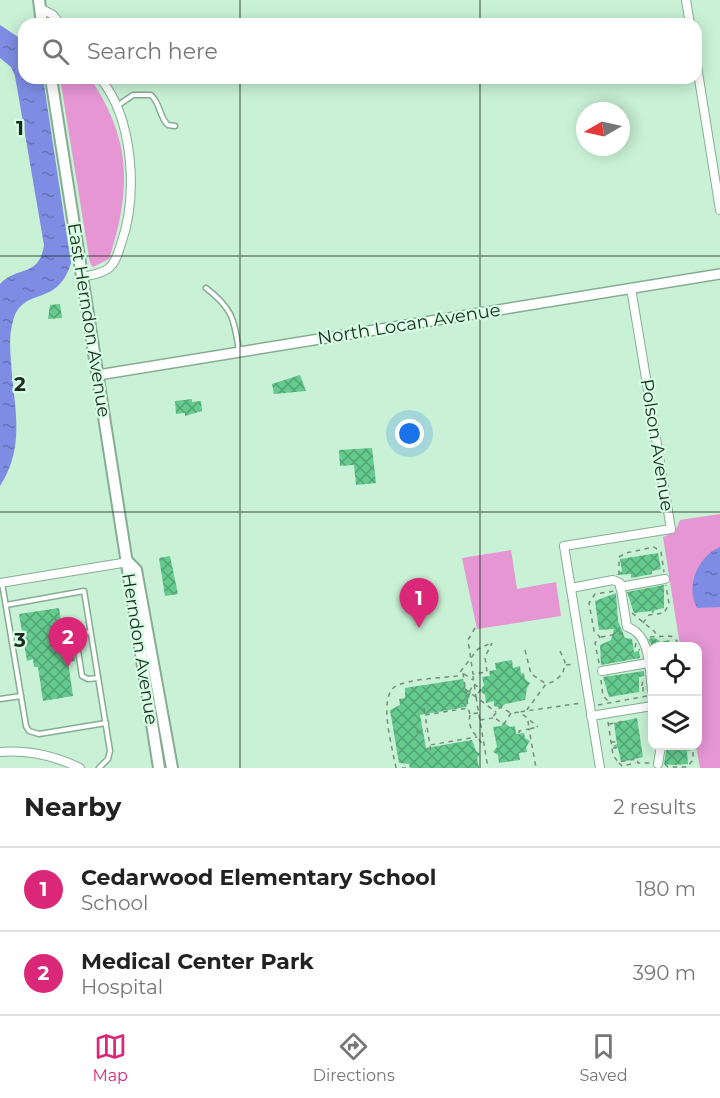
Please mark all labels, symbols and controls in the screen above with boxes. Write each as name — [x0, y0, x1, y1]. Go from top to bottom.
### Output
search box — [18, 18, 702, 84]
icon: search — [39, 35, 72, 68]
text: Search here — [87, 38, 218, 65]
north arrow — [576, 102, 630, 156]
text: 1 — [16, 116, 24, 140]
street label: East Herndon Avenue — [63, 221, 115, 419]
street label: North Locan Avenue — [316, 299, 502, 349]
text: 2 — [14, 372, 26, 396]
street label: Polson Avenue — [636, 377, 678, 513]
your location — [395, 419, 424, 448]
street label: Herndon Avenue — [117, 572, 163, 726]
pin: 1 — [400, 578, 438, 628]
pin: 2 — [48, 618, 88, 667]
text: 3 — [13, 628, 26, 652]
map controls — [648, 642, 702, 750]
button: locate — [648, 642, 702, 696]
button: layers — [648, 696, 702, 750]
text: Nearby — [24, 791, 121, 823]
text: 2 results — [613, 795, 696, 819]
text: Cedarwood Elementary School — [81, 864, 436, 891]
text: 1 — [40, 877, 47, 901]
text: 180 m — [636, 877, 696, 901]
text: School — [81, 891, 148, 915]
text: Medical Center Park — [81, 948, 314, 975]
text: 2 — [38, 961, 49, 985]
text: 390 m — [633, 961, 696, 985]
text: Hospital — [81, 975, 163, 999]
tab: Map — [92, 1030, 128, 1085]
tab: Directions — [313, 1030, 395, 1085]
tab: Saved — [580, 1030, 628, 1085]

